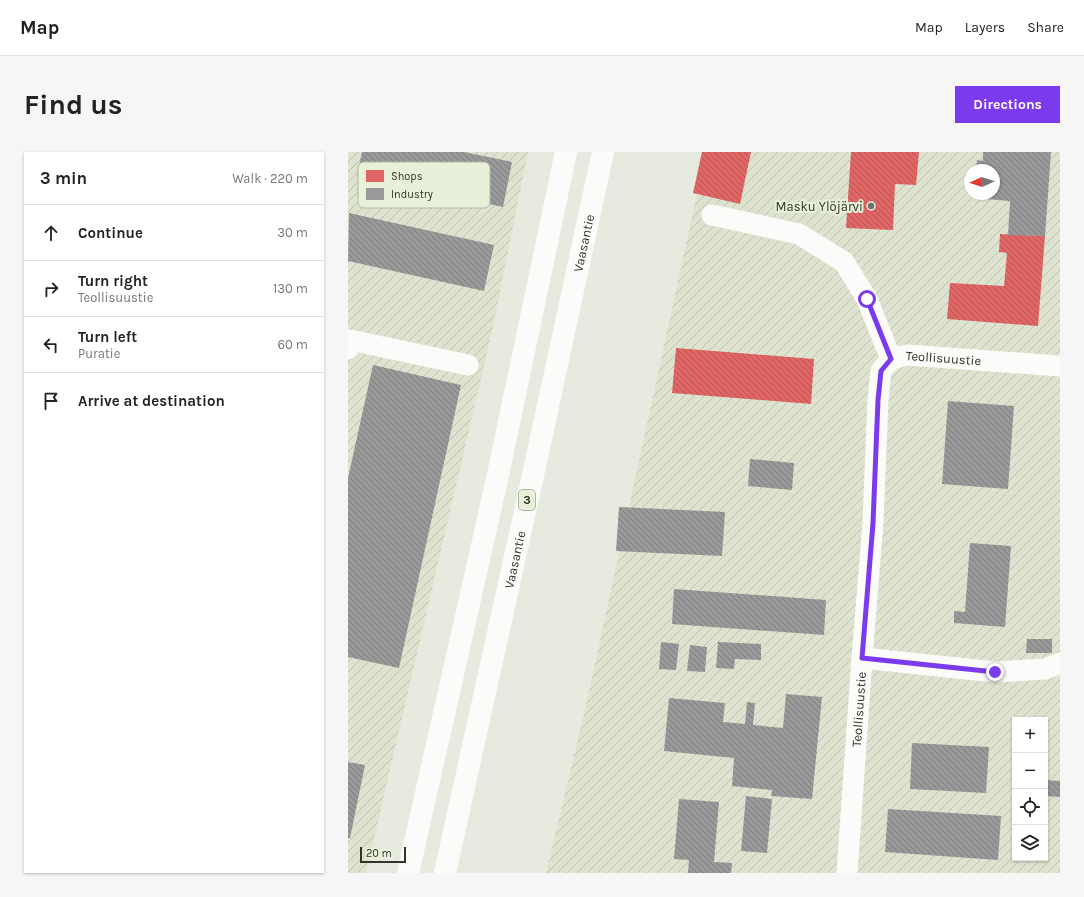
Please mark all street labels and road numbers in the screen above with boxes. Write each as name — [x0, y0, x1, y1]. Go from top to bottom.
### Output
street label: Vaasantie — [570, 212, 597, 273]
street label: Teollisuustie — [905, 347, 982, 368]
road number: 3 — [519, 490, 535, 510]
street label: Vaasantie — [501, 529, 528, 590]
street label: Teollisuustie — [848, 671, 869, 748]

